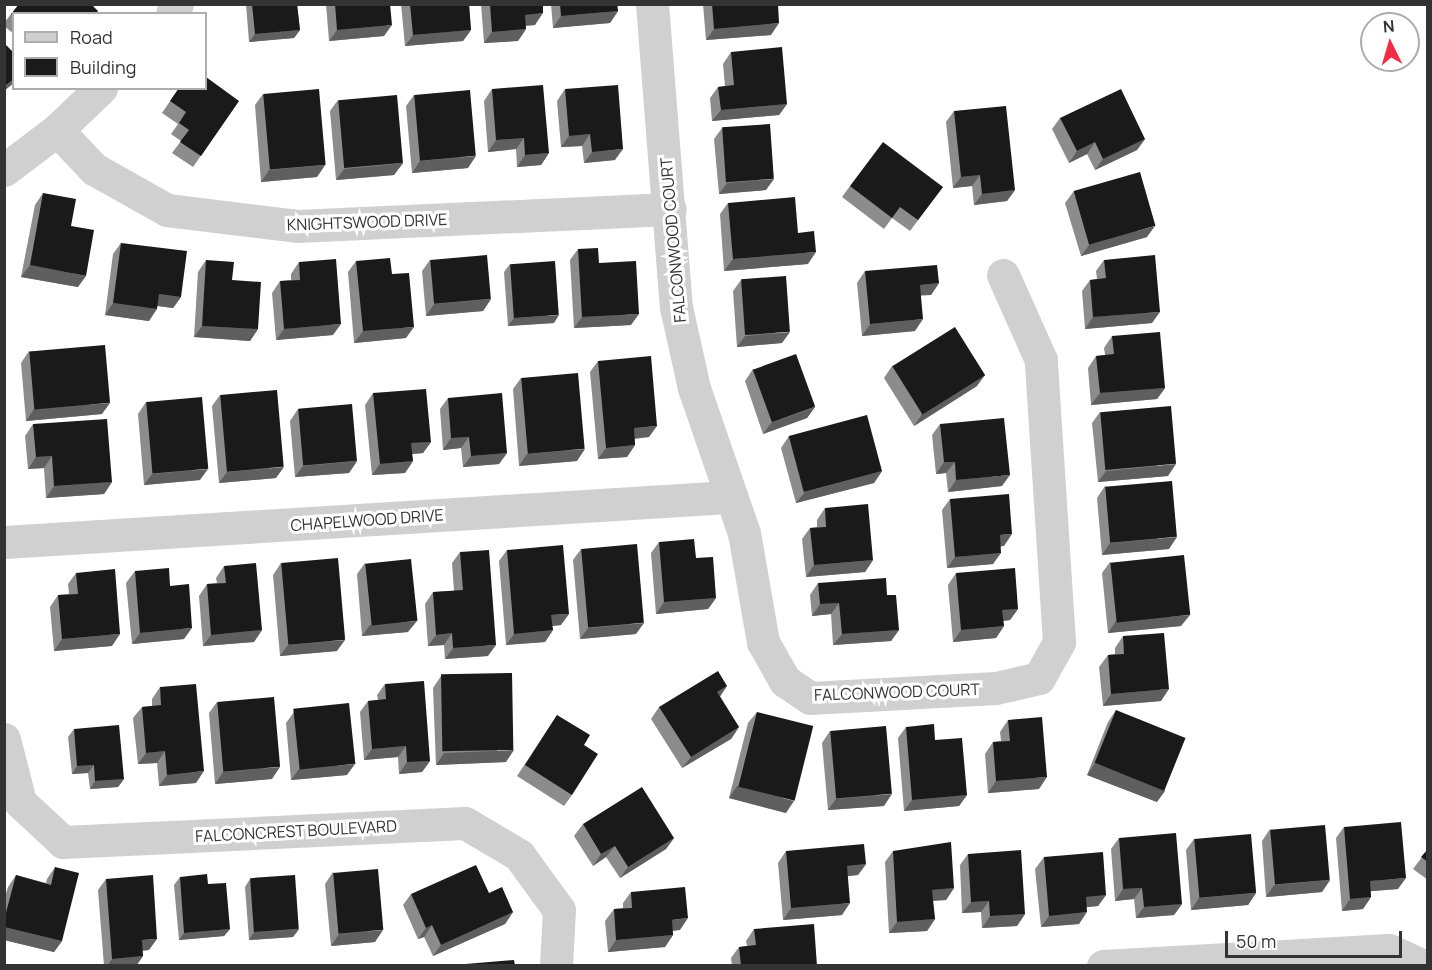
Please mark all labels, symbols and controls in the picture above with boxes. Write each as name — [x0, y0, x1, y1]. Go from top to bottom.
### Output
legend — [12, 12, 207, 90]
north arrow — [1360, 12, 1420, 72]
text: N — [1382, 15, 1395, 38]
text: Road — [70, 25, 113, 49]
text: Building — [70, 55, 136, 79]
street label: FALCONWOOD COURT — [656, 157, 690, 323]
street label: KNIGHTSWOOD DRIVE — [286, 210, 448, 234]
street label: CHAPELWOOD DRIVE — [290, 505, 444, 535]
street label: FALCONWOOD COURT — [814, 680, 980, 704]
street label: FALCONCREST BOULEVARD — [194, 816, 398, 846]
scale bar — [1228, 919, 1405, 957]
text: 50 m — [1236, 929, 1276, 953]

